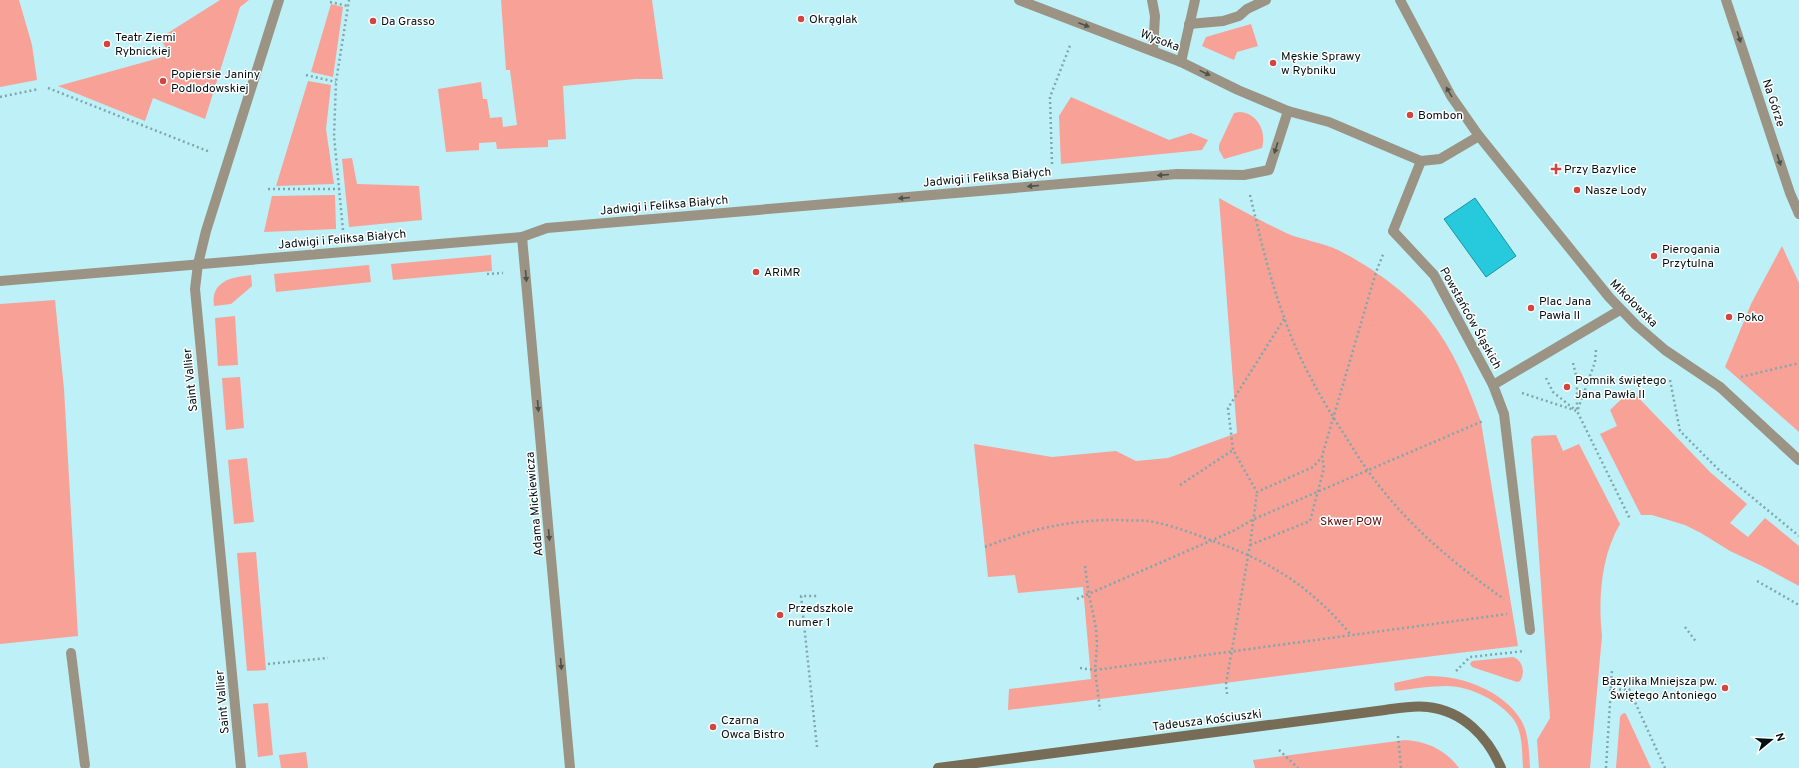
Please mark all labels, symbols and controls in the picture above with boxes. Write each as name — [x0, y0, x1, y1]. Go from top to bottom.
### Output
place label: Okrąglak — [809, 12, 858, 28]
place label: Da Grasso — [381, 14, 435, 30]
marker: Okrąglak — [796, 14, 806, 24]
marker: Da Grasso — [368, 16, 378, 26]
one-way arrow — [1079, 23, 1091, 29]
street label: Wysoka — [1138, 26, 1181, 56]
place label: Teatr Ziemi Rybnickiej — [115, 30, 176, 60]
one-way arrow — [1736, 31, 1742, 43]
marker: Teatr Ziemi Rybnickiej — [102, 39, 112, 49]
place label: Męskie Sprawy w Rybniku — [1281, 49, 1361, 79]
marker: Męskie Sprawy w Rybniku — [1268, 58, 1278, 68]
place label: Popiersie Janiny Podlodowskiej — [171, 67, 260, 97]
one-way arrow — [1199, 70, 1210, 77]
marker: Popiersie Janiny Podlodowskiej — [158, 76, 168, 86]
street label: Na Górze — [1758, 77, 1788, 129]
one-way arrow — [1446, 86, 1453, 98]
place label: Bombon — [1418, 108, 1463, 124]
marker: Bombon — [1405, 110, 1415, 120]
one-way arrow — [1273, 142, 1279, 154]
one-way arrow — [1777, 155, 1783, 167]
place label: Przy Bazylice — [1564, 162, 1637, 178]
street label: Jadwigi i Feliksa Białych — [922, 164, 1052, 192]
marker: Przy Bazylice — [1551, 164, 1561, 174]
one-way arrow — [1157, 172, 1169, 179]
one-way arrow — [1027, 183, 1039, 190]
place label: Nasze Lody — [1585, 183, 1647, 199]
marker: Nasze Lody — [1572, 185, 1582, 195]
street label: Jadwigi i Feliksa Białych — [599, 192, 729, 220]
one-way arrow — [898, 194, 910, 201]
street label: Jadwigi i Feliksa Białych — [277, 226, 407, 254]
place label: Pierogania Przytulna — [1662, 242, 1720, 272]
marker: Pierogania Przytulna — [1649, 251, 1659, 261]
place label: ARiMR — [764, 265, 801, 281]
street label: Powstańców Śląskich — [1435, 265, 1505, 372]
marker: ARiMR — [751, 267, 761, 277]
one-way arrow — [523, 270, 530, 282]
street label: Mikołowska — [1606, 276, 1661, 331]
place label: Plac Jana Pawła II — [1539, 294, 1591, 324]
marker: Plac Jana Pawła II — [1526, 303, 1536, 313]
place label: Poko — [1737, 310, 1764, 326]
marker: Poko — [1724, 312, 1734, 322]
street label: Saint Vallier — [180, 347, 202, 413]
place label: Pomnik świętego Jana Pawła II — [1575, 373, 1667, 403]
marker: Pomnik świętego Jana Pawła II — [1562, 382, 1572, 392]
one-way arrow — [534, 399, 541, 412]
street label: Adama Mickiewicza — [522, 451, 548, 557]
park label: Skwer POW — [1320, 514, 1382, 530]
one-way arrow — [546, 529, 553, 541]
place label: Przedszkole numer 1 — [788, 601, 853, 631]
marker: Przedszkole numer 1 — [775, 610, 785, 620]
one-way arrow — [558, 658, 564, 671]
street label: Saint Vallier — [212, 669, 234, 734]
place label: Bazylika Mniejsza pw. Świętego Antoniego — [1602, 674, 1717, 704]
marker: Bazylika Mniejsza pw. Świętego Antoniego — [1720, 683, 1730, 693]
street label: Tadeusza Kościuszki — [1152, 706, 1263, 736]
place label: Czarna Owca Bistro — [721, 713, 785, 743]
north arrow — [1751, 720, 1791, 760]
marker: Czarna Owca Bistro — [708, 722, 718, 732]
text: N — [1772, 731, 1787, 743]

